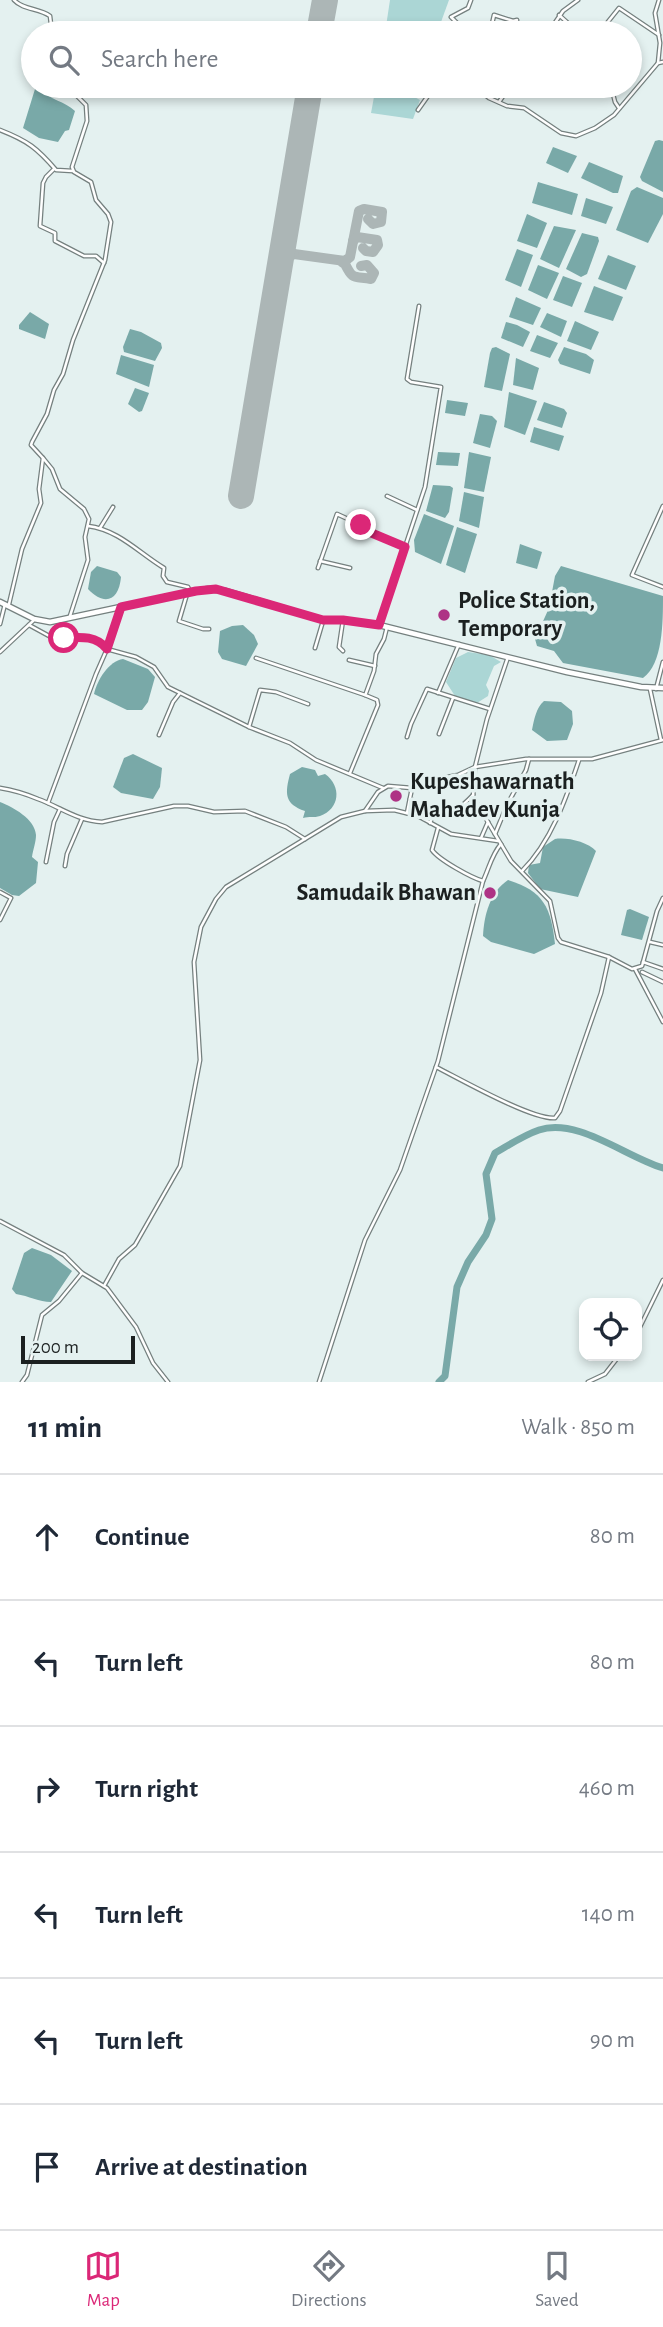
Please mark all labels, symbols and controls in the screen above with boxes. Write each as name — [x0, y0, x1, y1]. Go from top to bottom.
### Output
search box — [21, 21, 642, 98]
icon: search — [45, 41, 83, 79]
text: Search here — [101, 46, 219, 72]
route end — [345, 509, 376, 540]
place label: Police Station, Temporary — [458, 589, 595, 641]
marker: Police Station, Temporary — [436, 607, 452, 623]
route start — [48, 622, 79, 653]
place label: Kupeshawarnath Mahadev Kunja — [410, 770, 575, 822]
marker: Kupeshawarnath Mahadev Kunja — [388, 788, 404, 804]
place label: Samudaik Bhawan — [297, 881, 476, 905]
marker: Samudaik Bhawan — [482, 885, 498, 901]
map controls — [579, 1298, 642, 1361]
button: locate — [579, 1298, 642, 1361]
scale bar — [21, 1333, 135, 1365]
text: 200 m — [32, 1338, 79, 1357]
text: 11 min — [28, 1413, 102, 1443]
text: Walk · 850 m — [521, 1416, 635, 1439]
icon: ahead — [28, 1518, 66, 1556]
text: Continue — [95, 1524, 190, 1550]
text: 80 m — [590, 1525, 635, 1548]
icon: left — [28, 1644, 66, 1682]
text: Turn left — [95, 1650, 183, 1676]
text: 80 m — [590, 1651, 635, 1674]
icon: right — [28, 1770, 66, 1808]
text: Turn right — [95, 1776, 198, 1802]
text: 460 m — [579, 1777, 635, 1800]
icon: left — [28, 1896, 66, 1934]
text: Turn left — [95, 1902, 183, 1928]
text: 140 m — [582, 1903, 635, 1926]
icon: left — [28, 2022, 66, 2060]
text: Turn left — [95, 2028, 183, 2054]
text: 90 m — [590, 2029, 635, 2052]
icon: arrive — [28, 2148, 66, 2186]
text: Arrive at destination — [95, 2154, 308, 2180]
tab: Map — [84, 2247, 122, 2312]
tab: Directions — [291, 2247, 367, 2312]
tab: Saved — [535, 2247, 579, 2312]

